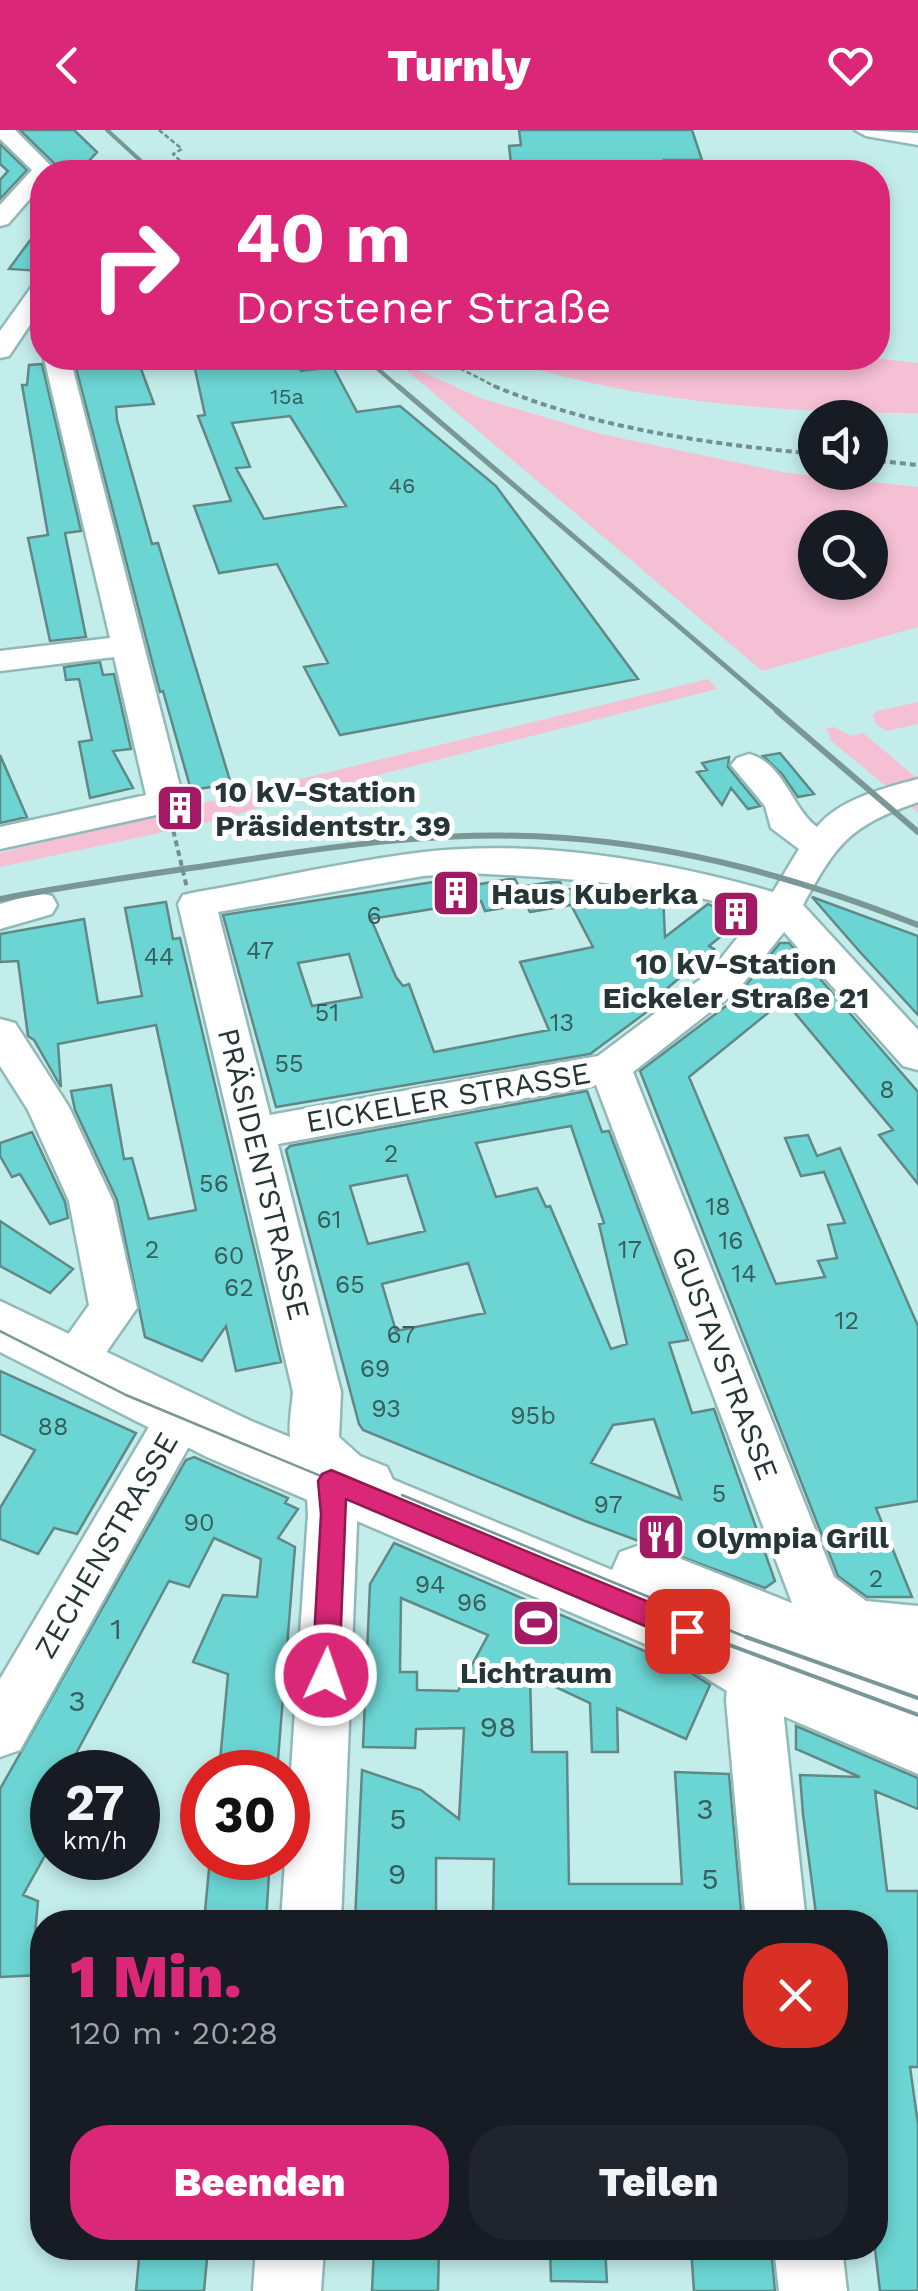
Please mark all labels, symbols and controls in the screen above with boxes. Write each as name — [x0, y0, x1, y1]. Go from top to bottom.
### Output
icon: back — [40, 38, 95, 93]
icon: heart — [823, 38, 878, 93]
text: Turnly — [387, 39, 531, 92]
text: 40 m — [235, 197, 411, 279]
icon: right — [70, 200, 200, 330]
text: Dorstener Straße — [235, 281, 612, 334]
house number: 15a — [270, 384, 304, 409]
map controls — [798, 400, 888, 600]
button: sound — [798, 400, 888, 490]
house number: 46 — [389, 473, 415, 498]
button: search — [798, 510, 888, 600]
place label: 10 kV-Station Präsidentstr. 39 — [215, 774, 451, 843]
building icon: 10 kV-Station Präsidentstr. 39 — [154, 782, 206, 834]
building icon: Haus Kuberka — [430, 867, 482, 919]
place label: Haus Kuberka — [491, 876, 698, 911]
building icon: 10 kV-Station Eickeler Straße 21 — [710, 888, 762, 940]
house number: 6 — [366, 901, 382, 930]
house number: 47 — [246, 936, 274, 965]
house number: 44 — [144, 942, 174, 971]
place label: 10 kV-Station Eickeler Straße 21 — [603, 946, 869, 1015]
house number: 51 — [315, 998, 339, 1027]
house number: 13 — [550, 1008, 574, 1037]
street label: PRÄSIDENTSTRASSE — [211, 1024, 317, 1324]
house number: 55 — [274, 1049, 304, 1078]
street label: EICKELER STRASSE — [303, 1055, 593, 1139]
house number: 8 — [879, 1075, 895, 1104]
house number: 2 — [384, 1139, 398, 1168]
house number: 56 — [199, 1169, 229, 1198]
house number: 18 — [705, 1192, 731, 1221]
house number: 61 — [317, 1205, 341, 1234]
house number: 16 — [719, 1226, 743, 1255]
house number: 2 — [145, 1235, 159, 1264]
house number: 17 — [618, 1235, 642, 1264]
house number: 60 — [214, 1241, 244, 1270]
street label: GUSTAVSTRASSE — [664, 1241, 786, 1485]
house number: 14 — [731, 1259, 757, 1288]
house number: 65 — [335, 1270, 365, 1299]
house number: 62 — [224, 1273, 254, 1302]
house number: 12 — [835, 1306, 859, 1335]
house number: 67 — [387, 1320, 415, 1349]
house number: 69 — [360, 1354, 390, 1383]
house number: 93 — [371, 1394, 401, 1423]
house number: 95b — [510, 1401, 556, 1430]
house number: 88 — [38, 1412, 68, 1441]
street label: ZECHENSTRASSE — [27, 1426, 185, 1664]
house number: 5 — [712, 1479, 726, 1508]
house number: 97 — [594, 1490, 622, 1519]
house number: 90 — [184, 1508, 214, 1537]
restaurant icon: Olympia Grill — [635, 1511, 687, 1563]
place label: Olympia Grill — [696, 1520, 889, 1555]
house number: 2 — [869, 1564, 883, 1593]
house number: 94 — [415, 1570, 445, 1599]
house number: 96 — [457, 1588, 487, 1617]
pin — [645, 1589, 730, 1674]
sports icon: Lichtraum — [510, 1597, 562, 1649]
icon: arrive — [660, 1604, 715, 1659]
house number: 1 — [110, 1611, 122, 1646]
position arrow — [274, 1623, 378, 1727]
place label: Lichtraum — [460, 1655, 612, 1690]
house number: 3 — [68, 1683, 86, 1718]
house number: 98 — [480, 1709, 517, 1744]
speed limit sign: 30 — [180, 1750, 310, 1880]
text: 27 — [65, 1773, 125, 1832]
house number: 3 — [696, 1791, 714, 1826]
house number: 5 — [389, 1801, 407, 1836]
text: km/h — [63, 1826, 127, 1855]
house number: 9 — [388, 1856, 406, 1891]
house number: 5 — [701, 1861, 719, 1896]
text: 1 Min. — [70, 1941, 242, 2012]
button: close — [743, 1943, 848, 2048]
text: 120 m · 20:28 — [70, 2014, 278, 2052]
button: Beenden — [70, 2125, 449, 2240]
button: Teilen — [469, 2125, 848, 2240]

